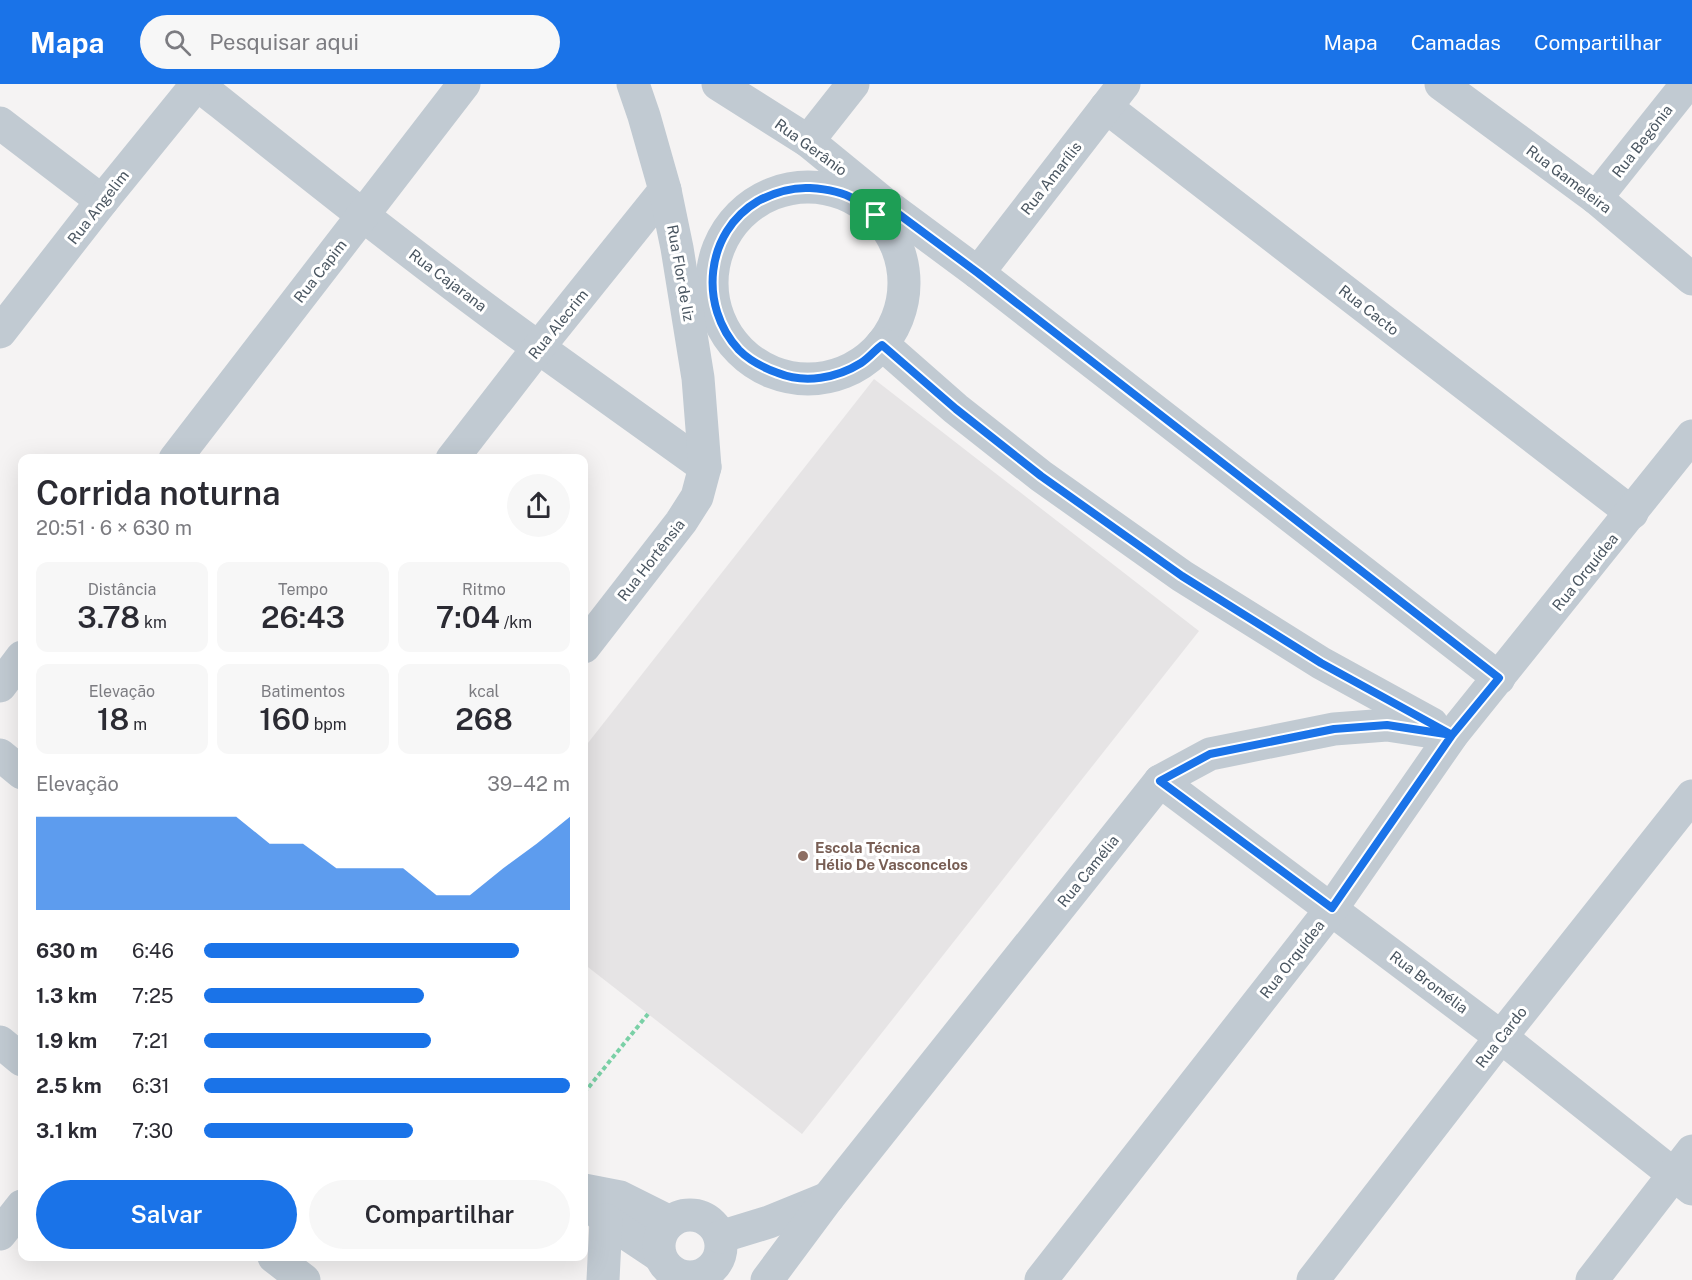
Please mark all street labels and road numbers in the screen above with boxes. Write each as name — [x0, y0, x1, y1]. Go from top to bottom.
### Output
street label: Rua Begônia — [1608, 101, 1676, 181]
street label: Rua Gerânio — [772, 115, 850, 179]
street label: Rua Amarílis — [1017, 138, 1085, 218]
street label: Rua Gameleira — [1523, 142, 1615, 216]
street label: Rua Angelim — [64, 167, 132, 247]
street label: Rua Flor de liz — [664, 223, 698, 323]
street label: Rua Capim — [290, 236, 350, 306]
street label: Rua Cajarana — [406, 245, 490, 315]
street label: Rua Cacto — [1336, 281, 1402, 339]
street label: Rua Alecrim — [525, 286, 591, 362]
street label: Rua Hortênsia — [614, 516, 688, 604]
street label: Rua Orquídea — [1549, 530, 1621, 614]
street label: Rua Camélia — [1054, 832, 1122, 910]
street label: Rua Orquídea — [1256, 917, 1328, 1001]
street label: Rua Bromélia — [1387, 947, 1471, 1017]
street label: Rua Cardo — [1472, 1003, 1530, 1071]

